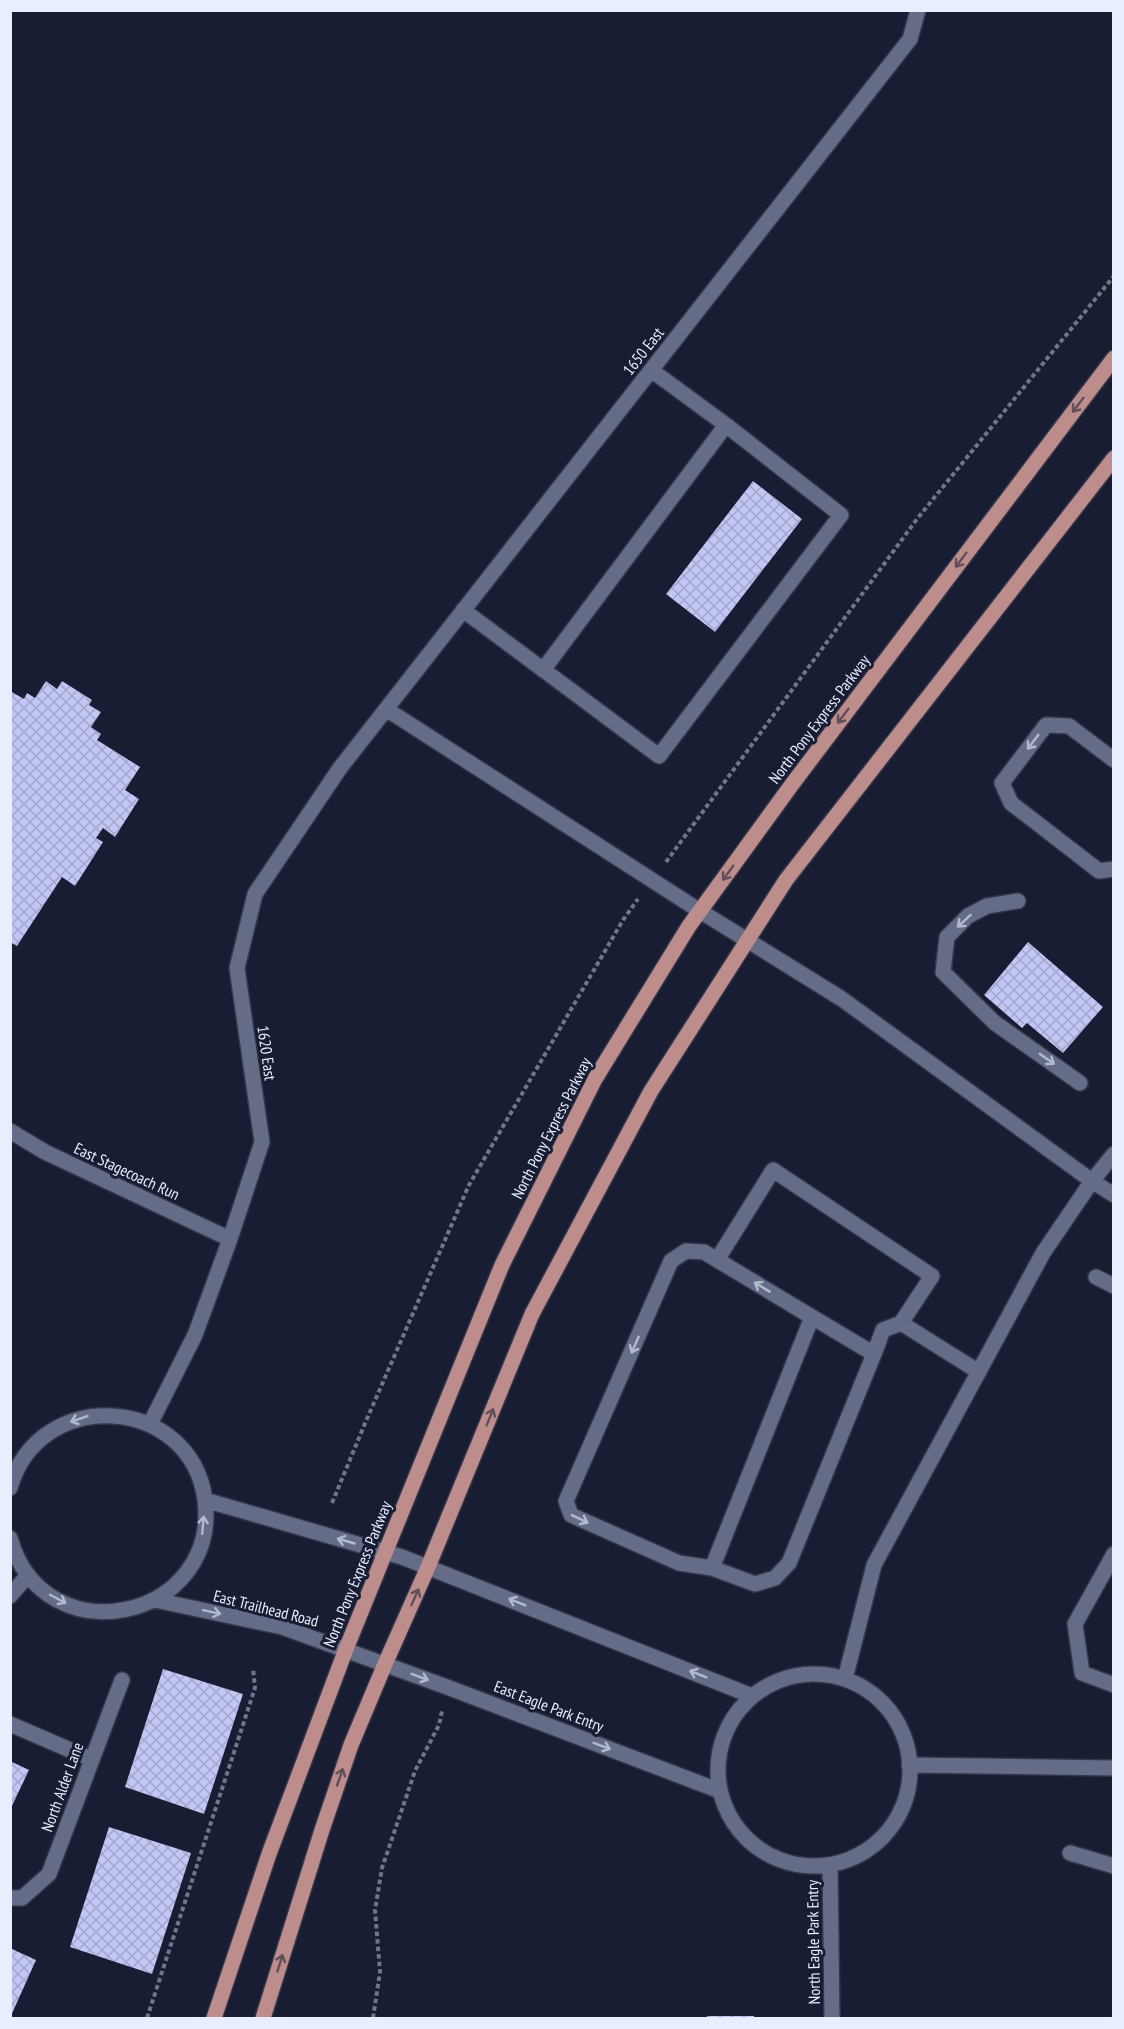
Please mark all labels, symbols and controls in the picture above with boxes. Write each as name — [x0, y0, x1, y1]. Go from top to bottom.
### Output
street label: 1650 East — [618, 323, 668, 379]
one-way arrow — [1072, 396, 1085, 412]
one-way arrow — [955, 552, 967, 568]
street label: North Pony Express Parkway — [764, 651, 874, 787]
one-way arrow — [837, 708, 850, 724]
one-way arrow — [1027, 734, 1040, 750]
one-way arrow — [721, 864, 734, 880]
one-way arrow — [957, 914, 972, 928]
street label: 1620 East — [253, 1024, 281, 1082]
one-way arrow — [1038, 1053, 1054, 1065]
street label: North Pony Express Parkway — [507, 1054, 595, 1202]
street label: East Stagecoach Run — [71, 1138, 183, 1204]
one-way arrow — [754, 1280, 771, 1292]
one-way arrow — [628, 1335, 640, 1353]
one-way arrow — [485, 1408, 496, 1427]
one-way arrow — [70, 1415, 89, 1426]
street label: North Pony Express Parkway — [319, 1498, 395, 1650]
one-way arrow — [571, 1513, 589, 1525]
one-way arrow — [198, 1516, 209, 1535]
one-way arrow — [337, 1535, 356, 1546]
street label: East Trailhead Road — [211, 1585, 321, 1631]
one-way arrow — [410, 1588, 421, 1606]
one-way arrow — [48, 1594, 66, 1605]
one-way arrow — [508, 1596, 527, 1607]
one-way arrow — [203, 1607, 222, 1619]
one-way arrow — [689, 1668, 708, 1679]
one-way arrow — [410, 1672, 429, 1683]
street label: East Eagle Park Entry — [491, 1676, 607, 1736]
street label: North Alder Lane — [37, 1740, 87, 1834]
one-way arrow — [593, 1741, 611, 1752]
one-way arrow — [336, 1768, 347, 1787]
street label: North Eagle Park Entry — [802, 1880, 824, 2004]
one-way arrow — [275, 1954, 286, 1973]

